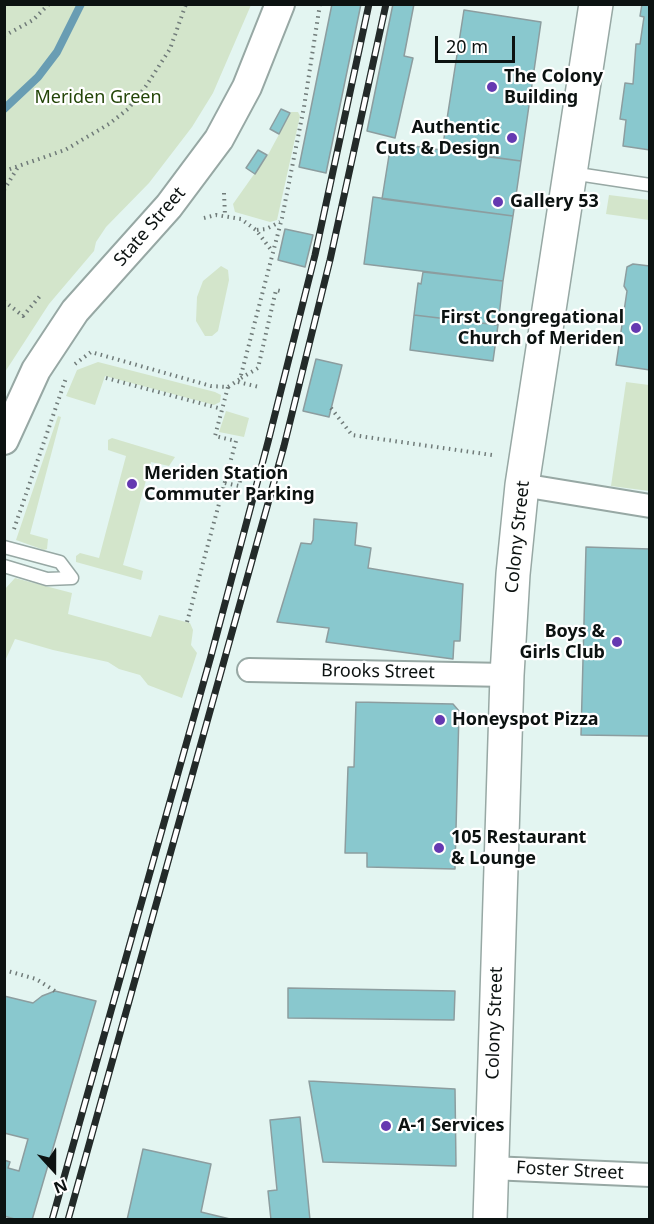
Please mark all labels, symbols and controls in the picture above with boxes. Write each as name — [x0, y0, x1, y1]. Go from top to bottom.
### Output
scale bar — [438, 24, 518, 62]
text: 20 m — [446, 34, 488, 58]
place label: The Colony Building — [504, 66, 603, 109]
marker: The Colony Building — [485, 80, 499, 94]
park label: Meriden Green — [34, 87, 162, 109]
place label: Authentic Cuts & Design — [376, 117, 500, 160]
marker: Authentic Cuts & Design — [505, 131, 519, 145]
street label: State Street — [110, 183, 190, 271]
place label: Gallery 53 — [510, 191, 599, 213]
marker: Gallery 53 — [491, 195, 505, 209]
place label: First Congregational Church of Meriden — [440, 307, 624, 350]
marker: First Congregational Church of Meriden — [629, 321, 643, 335]
place label: Meriden Station Commuter Parking — [144, 463, 315, 506]
marker: Meriden Station Commuter Parking — [125, 477, 139, 491]
street label: Colony Street — [501, 480, 535, 594]
place label: Boys & Girls Club — [519, 621, 605, 664]
marker: Boys & Girls Club — [610, 635, 624, 649]
street label: Brooks Street — [321, 660, 435, 684]
place label: Honeyspot Pizza — [452, 709, 599, 731]
marker: Honeyspot Pizza — [433, 713, 447, 727]
place label: 105 Restaurant & Lounge — [451, 827, 586, 870]
marker: 105 Restaurant & Lounge — [432, 841, 446, 855]
street label: Colony Street — [482, 966, 508, 1080]
place label: A-1 Services — [398, 1115, 505, 1137]
marker: A-1 Services — [379, 1119, 393, 1133]
north arrow — [24, 1140, 84, 1200]
street label: Foster Street — [516, 1157, 624, 1185]
text: N — [50, 1174, 70, 1199]

